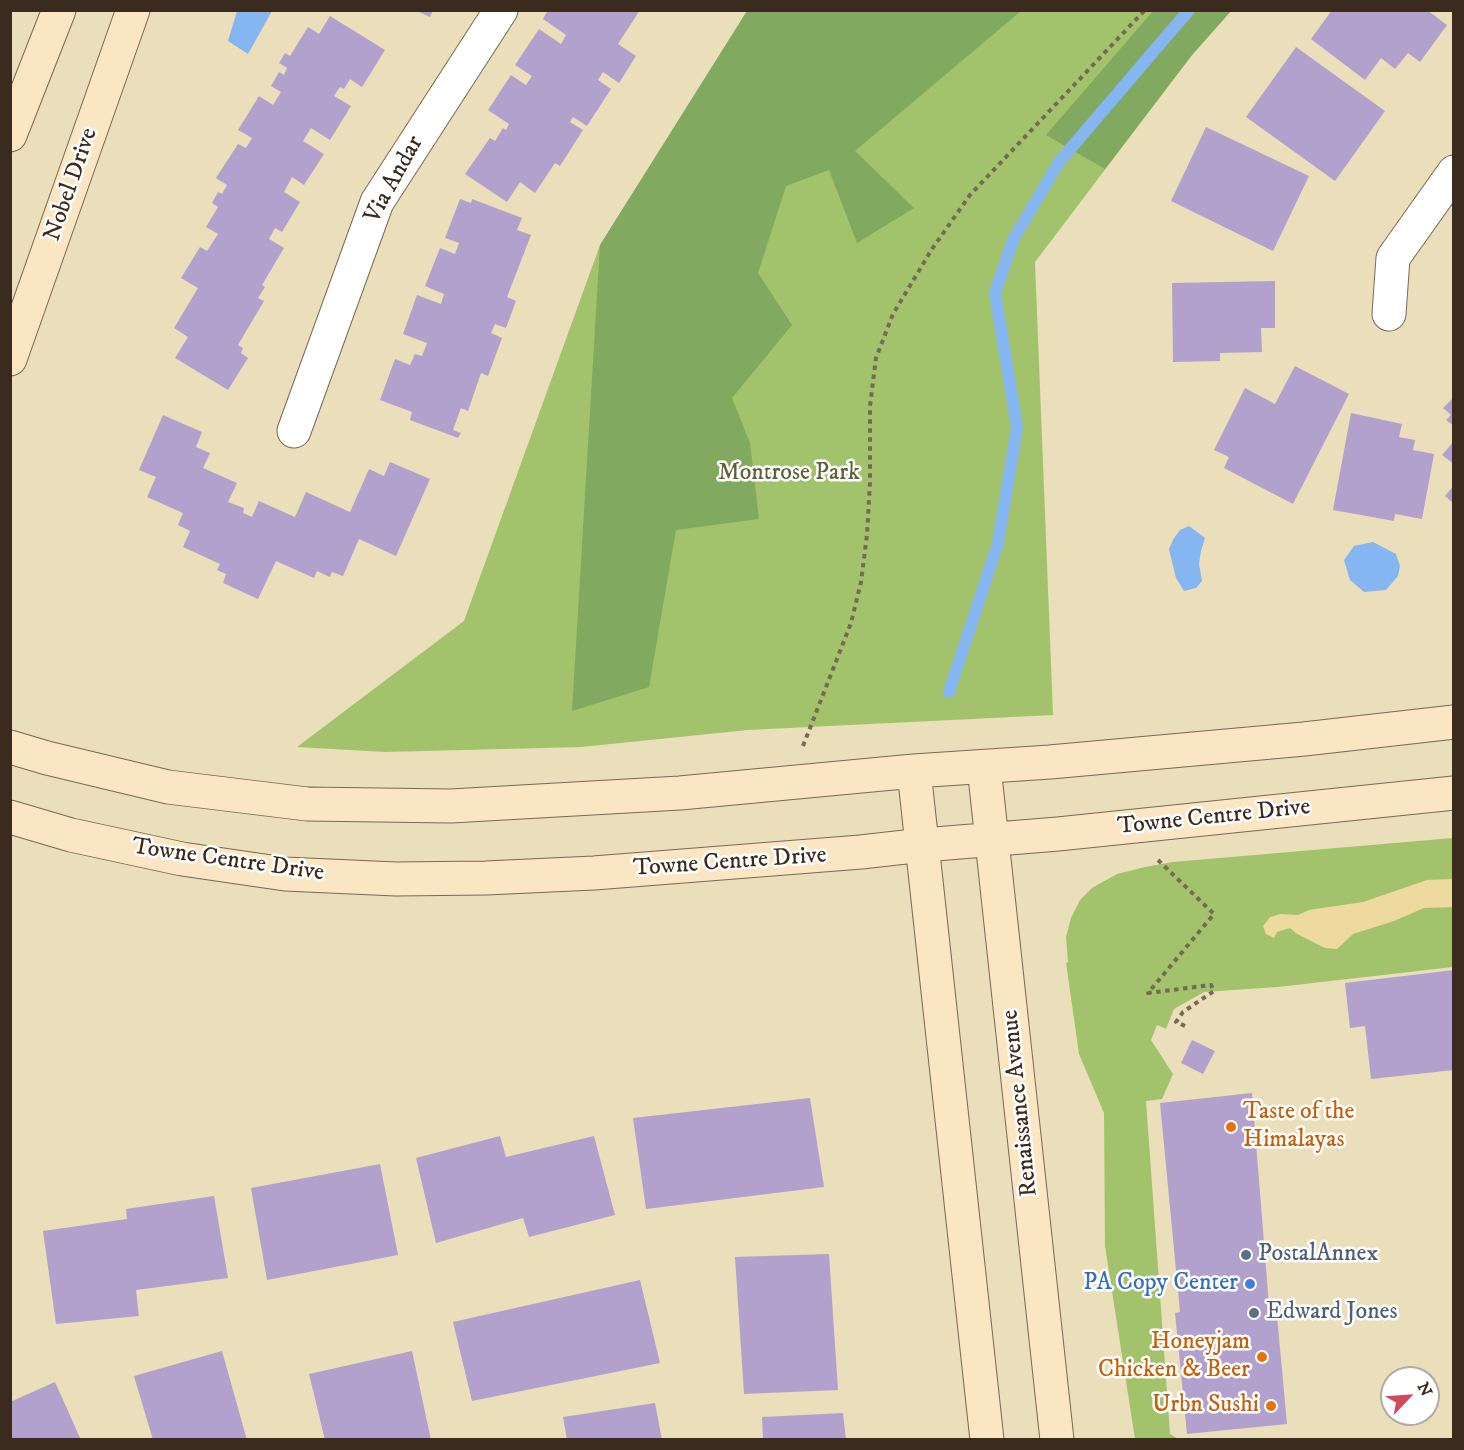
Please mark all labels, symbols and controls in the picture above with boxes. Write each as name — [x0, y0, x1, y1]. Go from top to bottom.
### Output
street label: Nobel Drive — [39, 125, 105, 245]
street label: Via Andar — [359, 131, 431, 229]
park label: Montrose Park — [718, 460, 860, 488]
street label: Towne Centre Drive — [1116, 794, 1312, 842]
street label: Towne Centre Drive — [130, 833, 326, 889]
street label: Towne Centre Drive — [632, 842, 828, 884]
street label: Renaissance Avenue — [997, 1008, 1045, 1198]
place label: Taste of the Himalayas — [1243, 1099, 1355, 1155]
marker: Taste of the Himalayas — [1224, 1120, 1238, 1134]
place label: PostalAnnex — [1258, 1241, 1378, 1269]
marker: PostalAnnex — [1239, 1248, 1253, 1262]
place label: PA Copy Center — [1083, 1270, 1238, 1298]
marker: PA Copy Center — [1243, 1277, 1257, 1291]
place label: Edward Jones — [1266, 1299, 1398, 1327]
marker: Edward Jones — [1247, 1306, 1261, 1320]
place label: Honeyjam Chicken & Beer — [1098, 1329, 1250, 1385]
marker: Honeyjam Chicken & Beer — [1255, 1350, 1269, 1364]
north arrow — [1380, 1366, 1440, 1426]
text: N — [1413, 1379, 1436, 1399]
place label: Urbn Sushi — [1152, 1392, 1259, 1420]
marker: Urbn Sushi — [1264, 1399, 1278, 1413]

